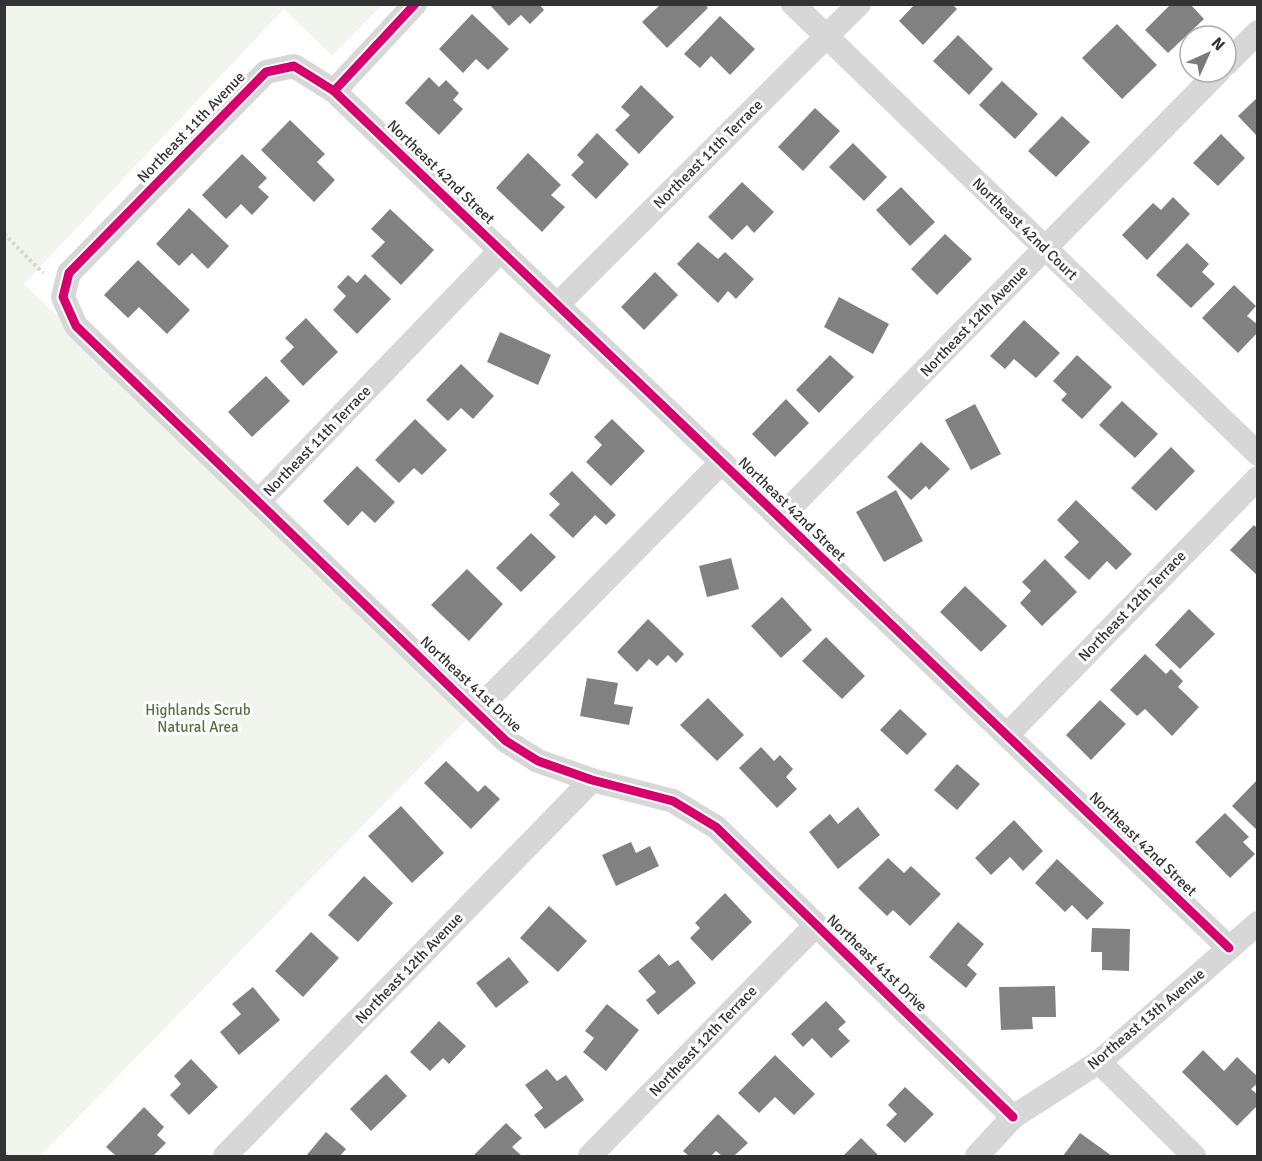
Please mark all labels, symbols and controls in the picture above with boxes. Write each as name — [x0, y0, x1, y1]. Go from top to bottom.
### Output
north arrow — [1178, 24, 1238, 84]
text: N — [1207, 33, 1229, 55]
street label: Northeast 11th Avenue — [133, 68, 249, 186]
street label: Northeast 11th Terrace — [650, 96, 766, 212]
street label: Northeast 42nd Street — [384, 116, 498, 228]
street label: Northeast 42nd Court — [969, 174, 1081, 284]
street label: Northeast 12th Avenue — [916, 262, 1032, 380]
street label: Northeast 11th Terrace — [259, 382, 375, 500]
street label: Northeast 42nd Street — [735, 453, 849, 565]
street label: Northeast 12th Terrace — [1074, 547, 1190, 665]
street label: Northeast 41st Drive — [416, 632, 526, 736]
park label: Highlands Scrub Natural Area — [145, 701, 251, 736]
street label: Northeast 42nd Street — [1086, 788, 1200, 900]
street label: Northeast 12th Avenue — [351, 909, 467, 1027]
street label: Northeast 41st Drive — [823, 911, 931, 1015]
street label: Northeast 13th Avenue — [1084, 965, 1208, 1073]
street label: Northeast 12th Terrace — [645, 982, 761, 1100]

